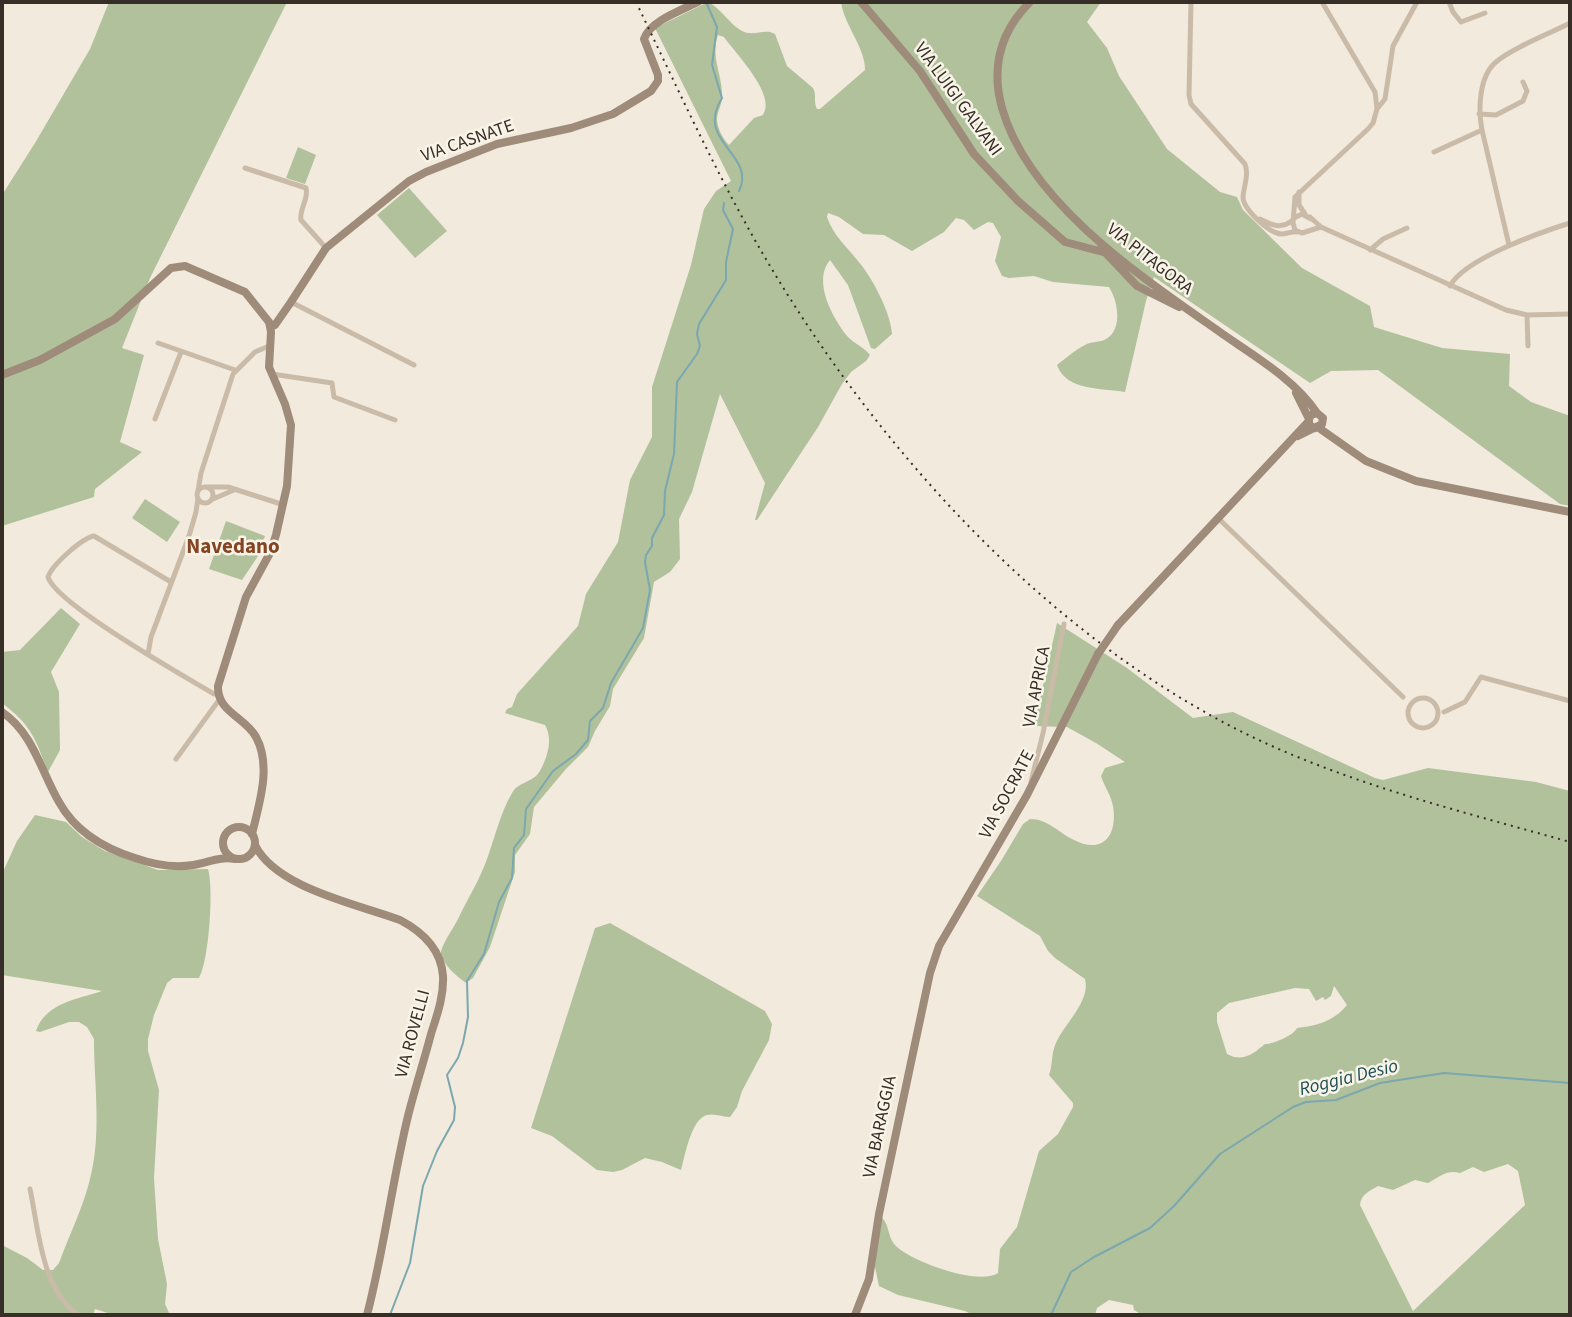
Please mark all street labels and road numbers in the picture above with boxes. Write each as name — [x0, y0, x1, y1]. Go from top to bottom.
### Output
street label: VIA LUIGI GALVANI — [909, 39, 1005, 161]
street label: VIA CASNATE — [419, 116, 517, 168]
street label: VIA PITAGORA — [1101, 220, 1197, 300]
street label: VIA APRICA — [1020, 645, 1056, 729]
street label: VIA SOCRATE — [976, 747, 1040, 843]
street label: VIA ROVELLI — [392, 988, 436, 1080]
street label: VIA BARAGGIA — [860, 1074, 902, 1180]

